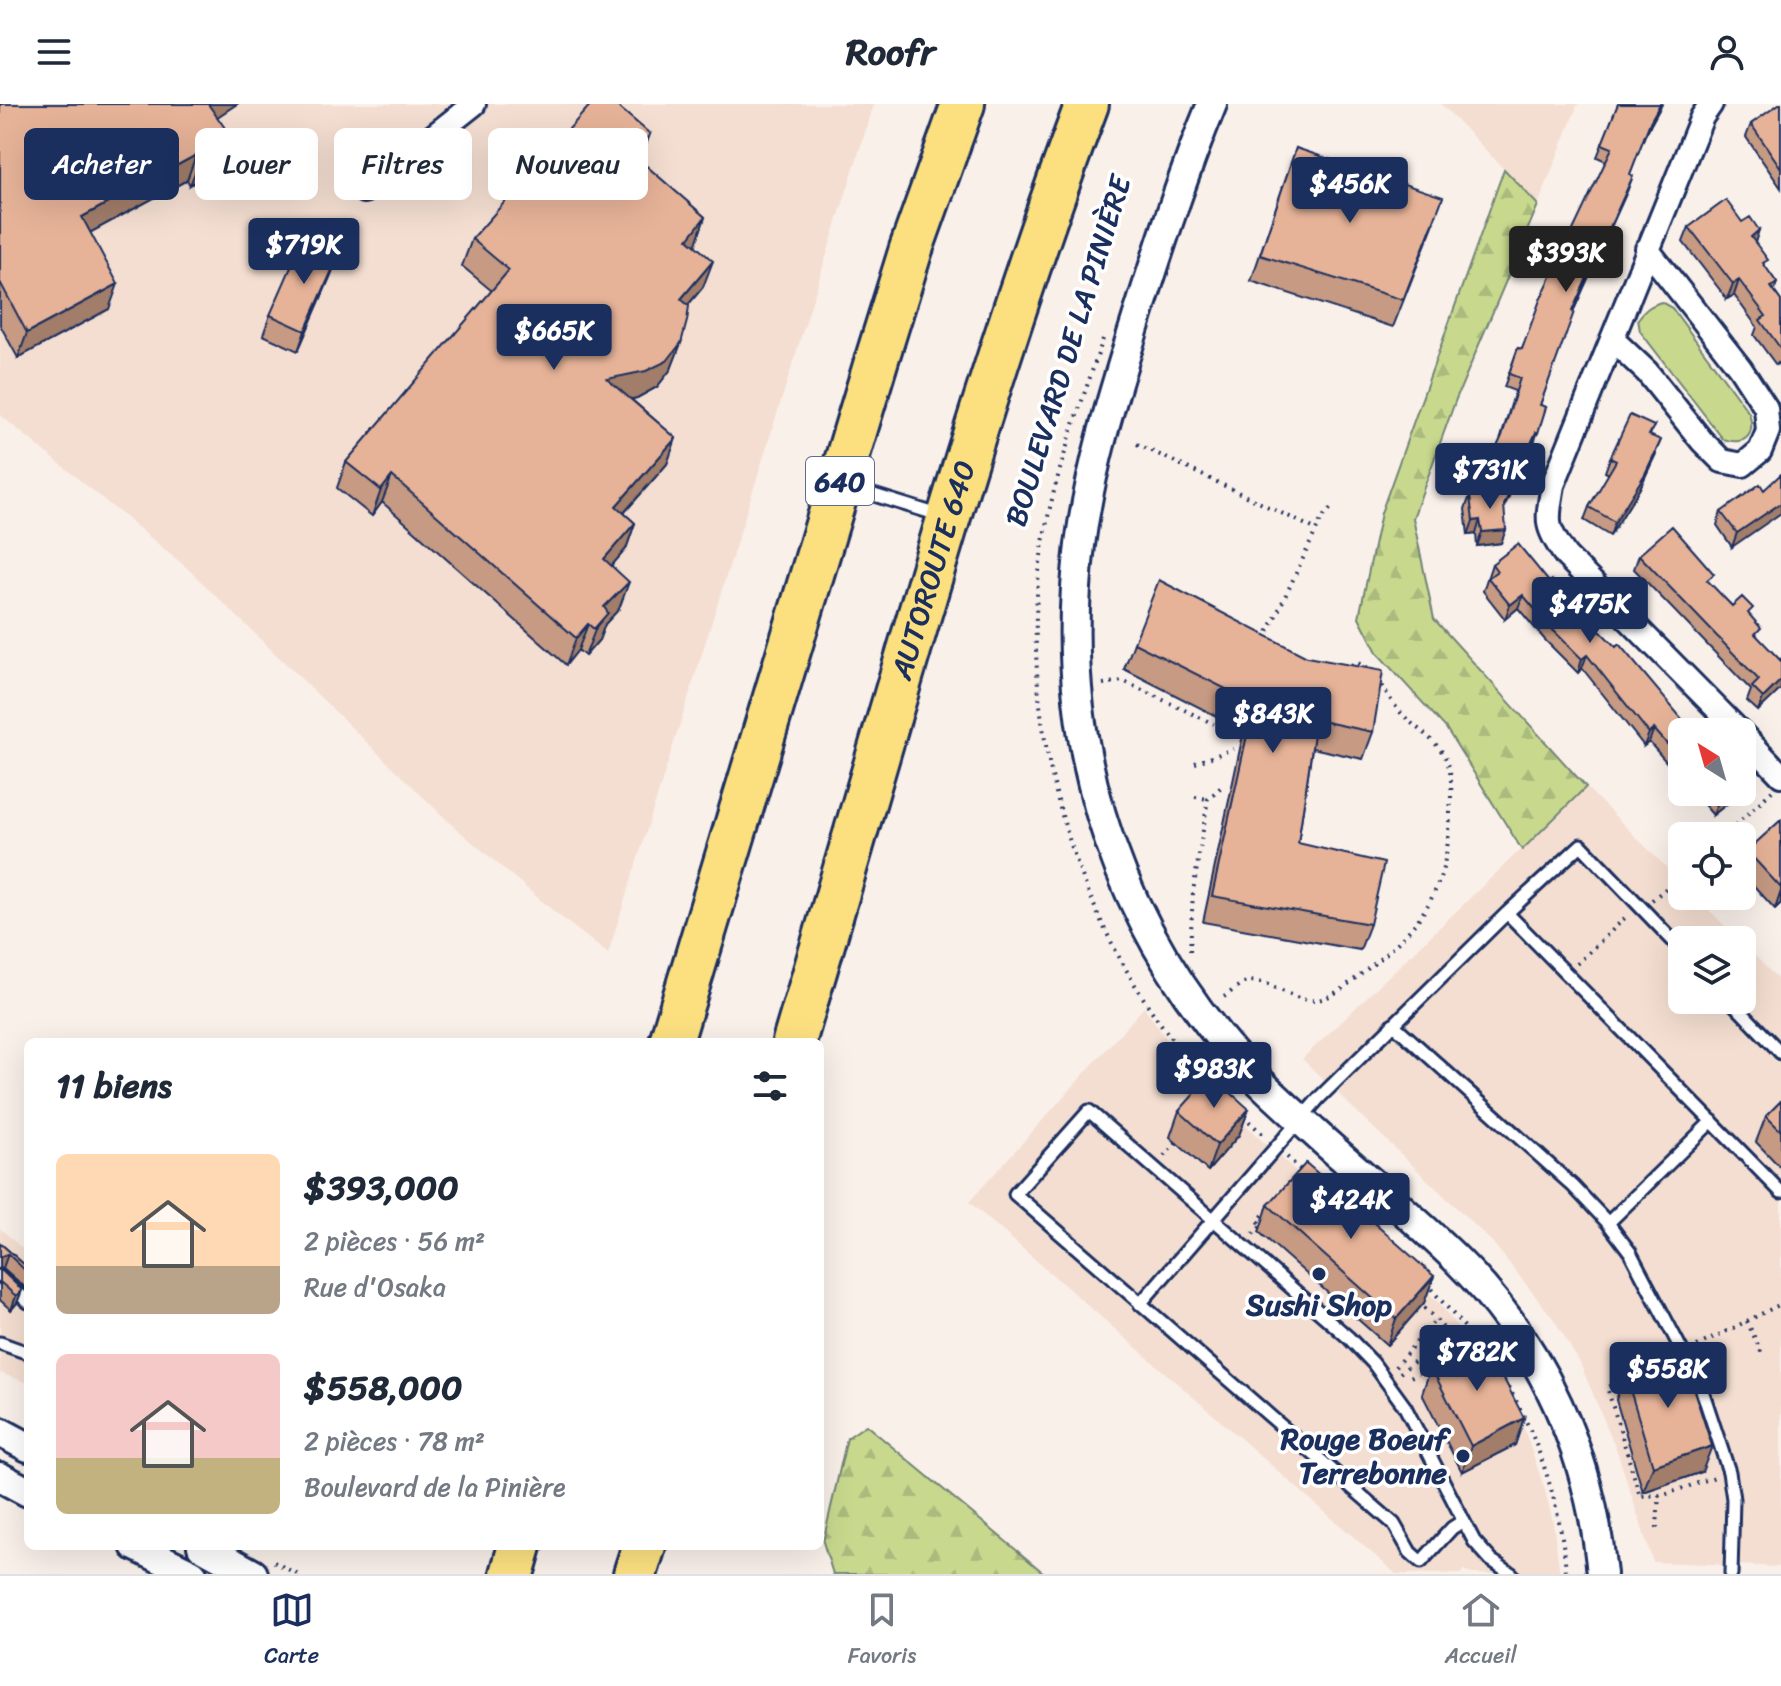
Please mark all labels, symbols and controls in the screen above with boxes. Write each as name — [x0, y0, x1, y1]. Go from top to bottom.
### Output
text: Roofr — [846, 20, 935, 84]
icon: menu — [32, 30, 76, 74]
icon: person — [1705, 30, 1749, 74]
chip: Acheter — [24, 128, 179, 200]
chip: Louer — [195, 128, 318, 200]
chip: Filtres — [334, 128, 472, 200]
chip: Nouveau — [488, 128, 648, 200]
pin: $456K — [1294, 157, 1406, 225]
text: $456K — [1310, 160, 1390, 206]
street label: BOULEVARD DE LA PINIÈRE — [989, 166, 1148, 533]
pin: $719K — [248, 218, 360, 286]
text: $719K — [266, 221, 342, 267]
pin: $393K — [1510, 226, 1622, 294]
text: $393K — [1527, 229, 1605, 275]
pin: $665K — [498, 304, 610, 372]
text: $665K — [515, 307, 593, 353]
pin: $731K — [1434, 443, 1546, 511]
text: $731K — [1453, 446, 1527, 492]
street label: AUTOROUTE 640 — [874, 453, 992, 687]
road number: 640 — [806, 457, 874, 505]
pin: $475K — [1534, 577, 1646, 645]
text: $475K — [1550, 580, 1630, 626]
pin: $843K — [1217, 687, 1329, 755]
text: $843K — [1233, 690, 1313, 736]
north arrow — [1668, 718, 1756, 806]
map controls — [1668, 718, 1756, 1014]
button: locate — [1668, 822, 1756, 910]
button: layers — [1668, 926, 1756, 1014]
pin: $983K — [1158, 1042, 1270, 1110]
text: $983K — [1174, 1045, 1254, 1091]
text: 11 biens — [56, 1056, 172, 1116]
icon: filters — [748, 1064, 792, 1108]
text: $393,000 — [304, 1158, 459, 1218]
pin: $424K — [1295, 1173, 1407, 1241]
text: $424K — [1311, 1176, 1391, 1222]
icon: home — [120, 1186, 216, 1282]
text: 2 pièces · 56 m² — [304, 1218, 485, 1264]
text: Rue d'Osaka — [304, 1264, 446, 1310]
marker: Sushi Shop — [1310, 1265, 1328, 1283]
place label: Sushi Shop — [1245, 1278, 1392, 1332]
pin: $782K — [1421, 1325, 1533, 1393]
text: $782K — [1438, 1328, 1516, 1374]
pin: $558K — [1612, 1342, 1724, 1410]
text: $558K — [1628, 1345, 1708, 1391]
text: $558,000 — [304, 1358, 463, 1418]
icon: home — [120, 1386, 216, 1482]
place label: Rouge Boeuf Terrebonne — [1280, 1412, 1452, 1500]
text: 2 pièces · 78 m² — [304, 1418, 485, 1464]
marker: Rouge Boeuf Terrebonne — [1454, 1447, 1472, 1465]
text: Boulevard de la Pinière — [304, 1464, 566, 1510]
tab: Carte — [264, 1588, 319, 1675]
tab: Favoris — [848, 1588, 916, 1675]
tab: Accueil — [1445, 1588, 1517, 1675]

